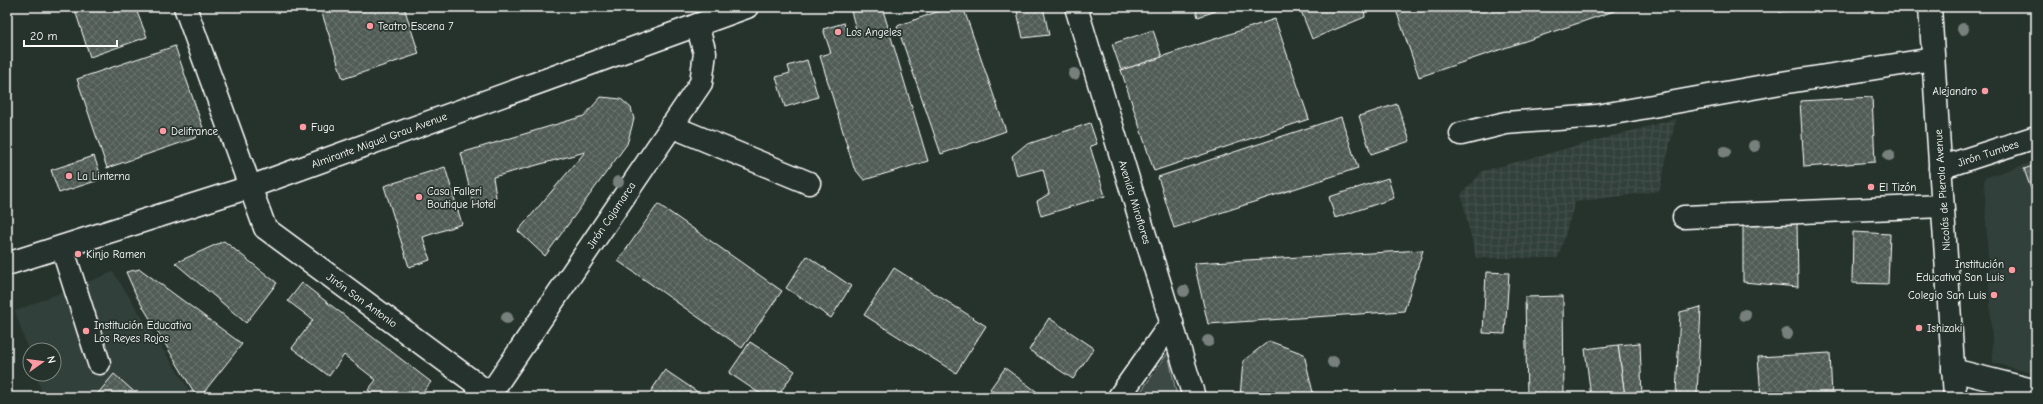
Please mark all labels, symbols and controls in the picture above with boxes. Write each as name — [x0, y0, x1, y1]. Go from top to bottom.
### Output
place label: Teatro Escena 7 — [378, 20, 454, 33]
marker: Teatro Escena 7 — [365, 21, 375, 31]
scale bar — [24, 22, 117, 48]
place label: Los Angeles — [846, 26, 902, 39]
marker: Los Angeles — [833, 27, 843, 37]
text: 20 m — [30, 29, 58, 43]
place label: Alejandro — [1933, 85, 1977, 98]
marker: Alejandro — [1980, 86, 1990, 96]
street label: Almirante Miguel Grau Avenue — [309, 110, 449, 171]
place label: Fuga — [311, 121, 334, 134]
marker: Fuga — [298, 122, 308, 132]
place label: Delifrance — [171, 125, 219, 138]
marker: Delifrance — [158, 126, 168, 136]
street label: Nicolás de Pierola Avenue — [1932, 128, 1953, 251]
street label: Jirón Tumbes — [1956, 137, 2021, 169]
street label: Avenida Miraflores — [1116, 159, 1154, 246]
place label: La Linterna — [77, 170, 130, 183]
marker: La Linterna — [64, 171, 74, 181]
street label: Jirón Cajamarca — [584, 179, 639, 251]
place label: El Tizón — [1879, 181, 1916, 194]
marker: El Tizón — [1866, 182, 1876, 192]
place label: Casa Falleri Boutique Hotel — [427, 185, 496, 211]
marker: Casa Falleri Boutique Hotel — [414, 192, 424, 202]
place label: Kinjo Ramen — [86, 248, 146, 261]
marker: Kinjo Ramen — [73, 249, 83, 259]
place label: Institución Educativa San Luis — [1916, 258, 2004, 284]
marker: Institución Educativa San Luis — [2007, 265, 2017, 275]
street label: Jirón San Antonio — [324, 270, 400, 331]
place label: Colegio San Luis — [1908, 289, 1986, 302]
marker: Colegio San Luis — [1989, 290, 1999, 300]
place label: Institución Educativa Los Reyes Rojos — [94, 319, 192, 345]
place label: Ishizaki — [1927, 322, 1962, 335]
marker: Ishizaki — [1914, 323, 1924, 333]
marker: Institución Educativa Los Reyes Rojos — [81, 326, 91, 336]
north arrow — [22, 342, 62, 382]
text: N — [44, 355, 58, 365]

